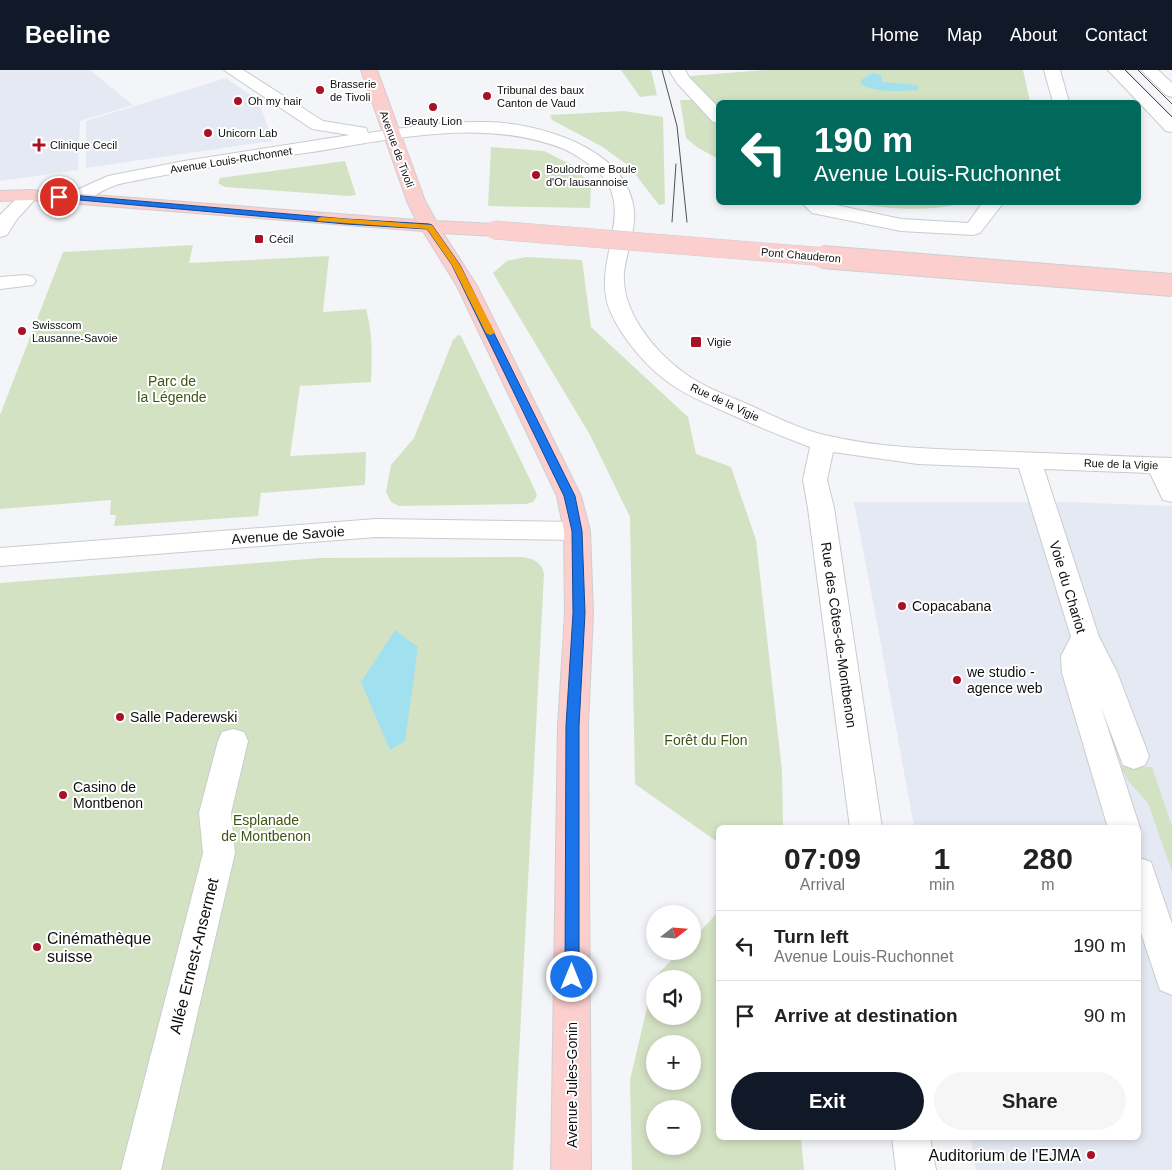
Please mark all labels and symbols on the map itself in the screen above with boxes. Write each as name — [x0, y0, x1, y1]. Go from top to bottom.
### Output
place label: Brasserie de Tivoli — [330, 78, 376, 103]
marker: Brasserie de Tivoli — [314, 84, 326, 96]
place label: Tribunal des baux Canton de Vaud — [497, 84, 585, 109]
marker: Tribunal des baux Canton de Vaud — [481, 90, 493, 102]
marker: Oh my hair — [232, 95, 244, 107]
place label: Oh my hair — [248, 95, 302, 107]
marker: Beauty Lion — [427, 101, 439, 113]
street label: Avenue de Tivoli — [378, 109, 416, 189]
place label: Beauty Lion — [404, 115, 462, 127]
marker: Unicorn Lab — [202, 127, 214, 139]
place label: Unicorn Lab — [218, 127, 277, 139]
marker: Clinique Cecil — [32, 138, 46, 152]
place label: Clinique Cecil — [50, 139, 117, 151]
street label: Avenue Louis-Ruchonnet — [169, 144, 293, 176]
place label: Boulodrome Boule d'Or lausannoise — [546, 163, 637, 188]
marker: Boulodrome Boule d'Or lausannoise — [530, 169, 542, 181]
pin — [38, 176, 80, 218]
marker: Cécil — [253, 233, 265, 245]
place label: Cécil — [269, 233, 293, 245]
street label: Pont Chauderon — [761, 246, 841, 264]
place label: Swisscom Lausanne-Savoie — [32, 319, 118, 344]
marker: Swisscom Lausanne-Savoie — [16, 325, 28, 337]
marker: Vigie — [689, 335, 703, 349]
place label: Vigie — [707, 336, 731, 348]
park label: Parc de la Légende — [137, 373, 207, 405]
street label: Rue de la Vigie — [689, 381, 761, 423]
street label: Rue de la Vigie — [1084, 457, 1158, 471]
street label: Avenue de Savoie — [231, 523, 345, 547]
street label: Voie du Chariot — [1046, 539, 1090, 635]
street label: Rue des Côtes-de-Montbenon — [818, 541, 860, 729]
place label: Copacabana — [912, 598, 992, 614]
marker: Copacabana — [896, 600, 908, 612]
place label: we studio - agence web — [966, 664, 1043, 696]
marker: we studio - agence web — [951, 674, 963, 686]
place label: Salle Paderewski — [130, 709, 237, 725]
marker: Salle Paderewski — [114, 711, 126, 723]
park label: Forêt du Flon — [664, 732, 748, 748]
place label: Casino de Montbenon — [73, 779, 143, 811]
marker: Casino de Montbenon — [57, 789, 69, 801]
park label: Esplanade de Montbenon — [221, 812, 311, 844]
street label: Allée Ernest-Ansermet — [166, 876, 222, 1036]
north arrow — [646, 905, 701, 960]
place label: Cinémathèque suisse — [47, 930, 151, 965]
marker: Cinémathèque suisse — [31, 941, 43, 953]
position arrow — [545, 950, 597, 1002]
street label: Avenue Jules-Gonin — [564, 1022, 580, 1148]
place label: Auditorium de l'EJMA — [929, 1147, 1081, 1164]
marker: Auditorium de l'EJMA — [1085, 1149, 1097, 1161]

